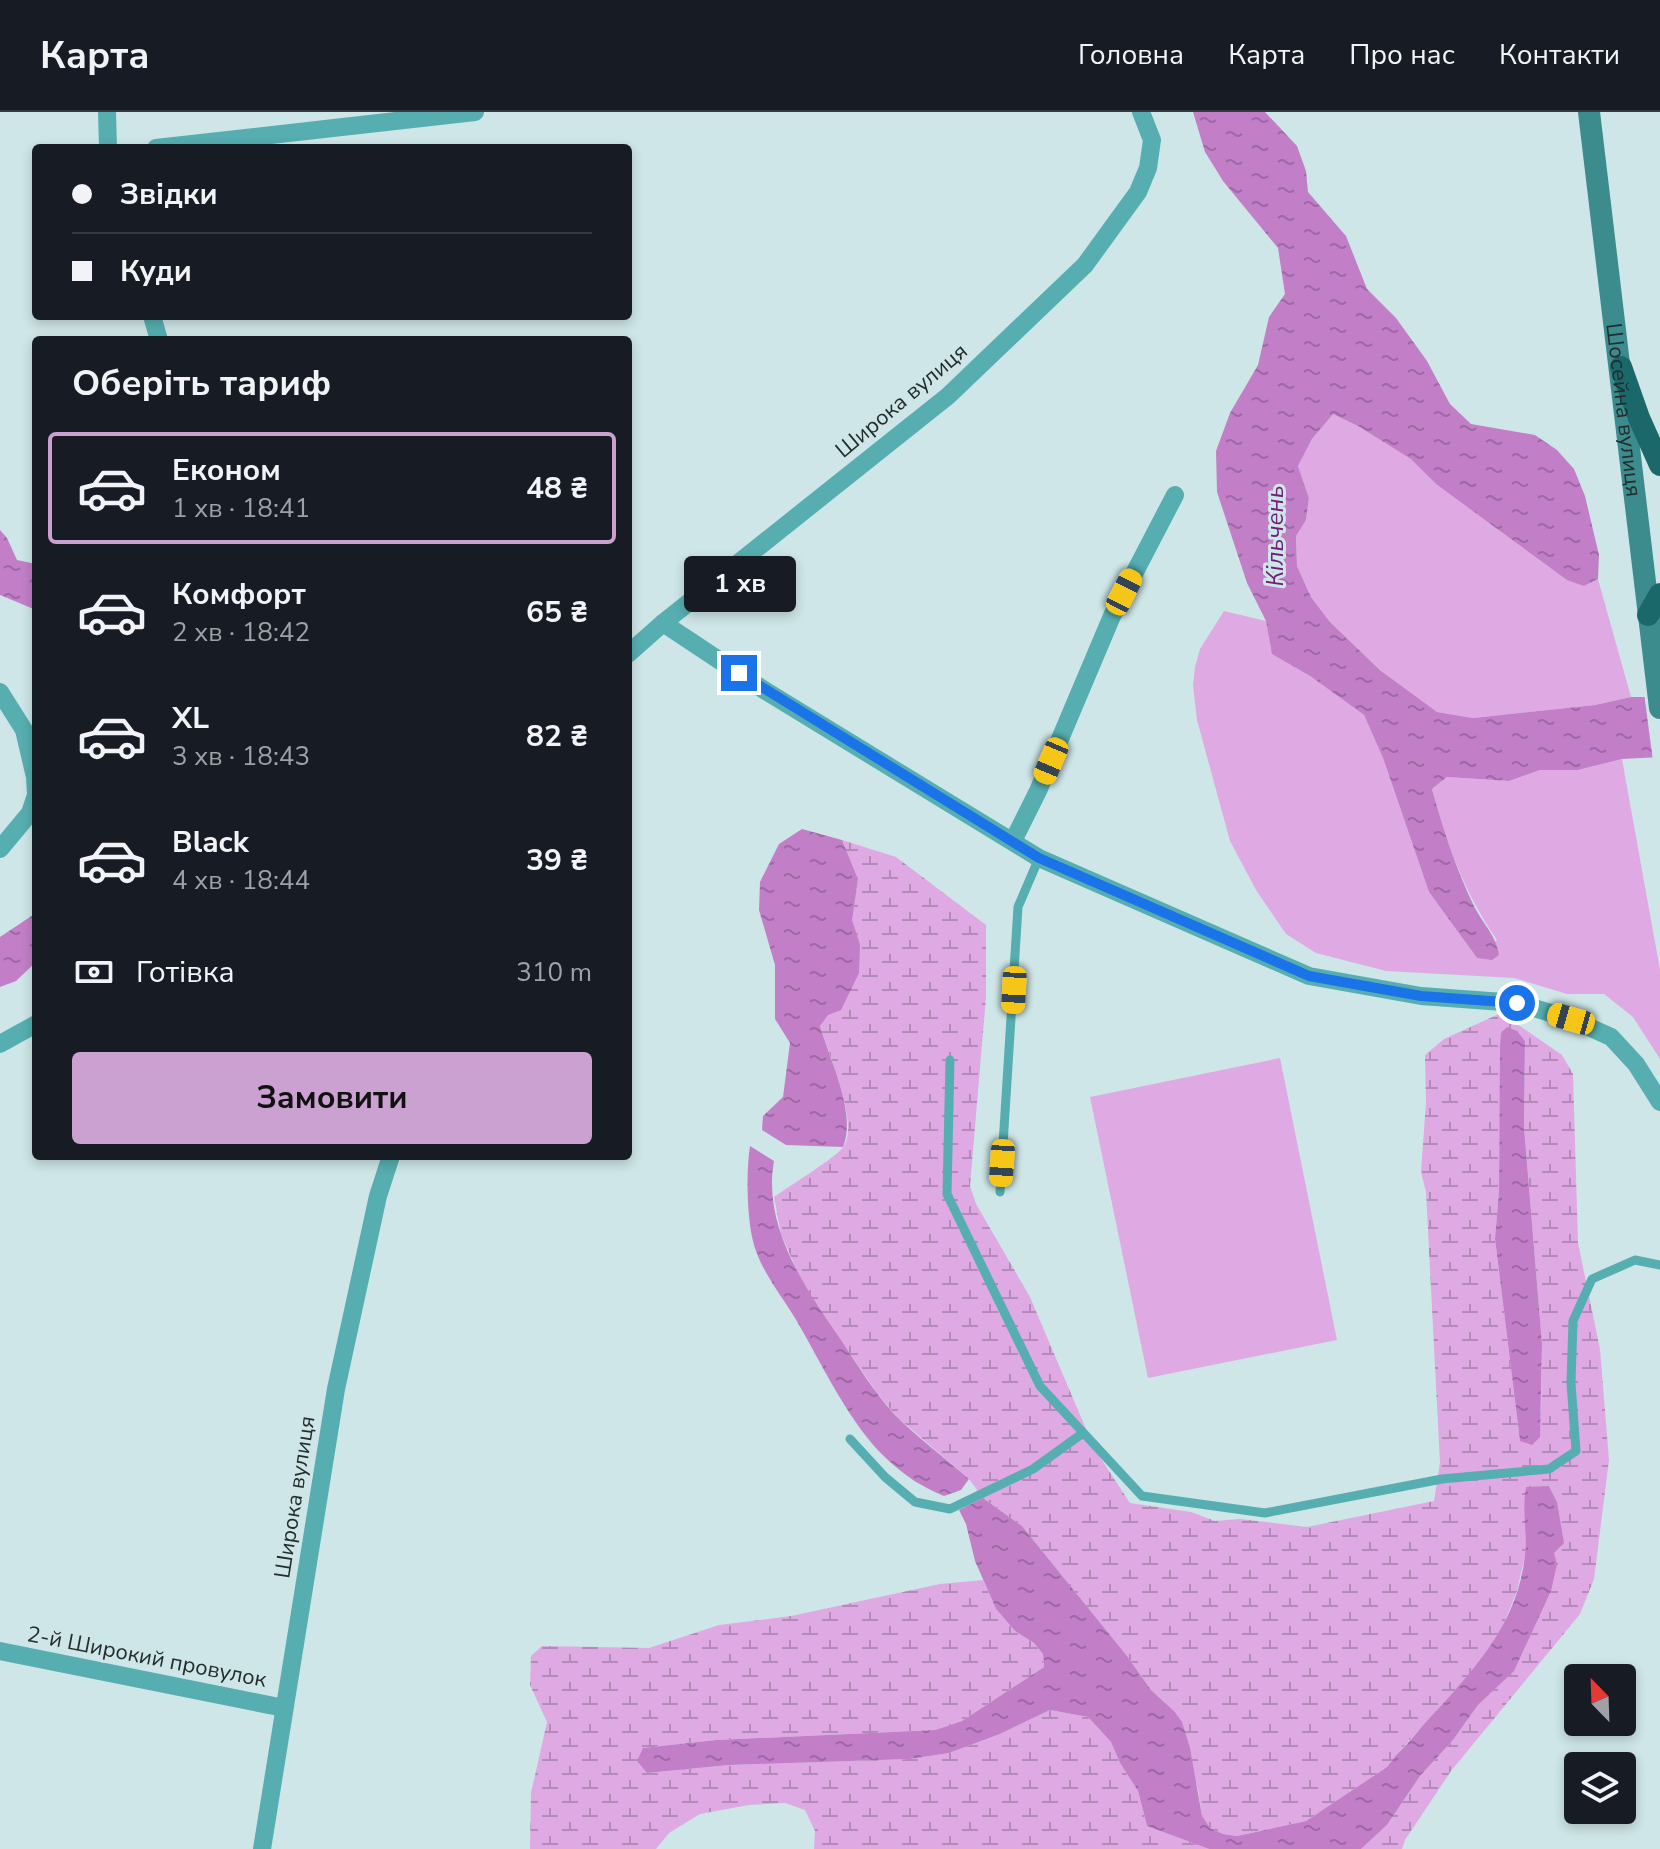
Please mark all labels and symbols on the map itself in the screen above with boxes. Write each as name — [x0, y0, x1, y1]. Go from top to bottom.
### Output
street label: Шосейна вулиця — [1598, 321, 1649, 499]
street label: Широка вулиця — [829, 337, 974, 465]
water label: Кільчень — [1259, 485, 1291, 587]
callout: 1 хв — [683, 557, 795, 613]
car — [1102, 565, 1146, 619]
route end — [721, 655, 757, 691]
car — [1031, 734, 1071, 788]
car — [1001, 965, 1027, 1015]
route start — [1499, 985, 1535, 1021]
car — [1545, 1001, 1597, 1037]
car — [988, 1138, 1016, 1188]
street label: Широка вулиця — [267, 1414, 323, 1580]
street label: 2-й Широкий провулок — [24, 1619, 270, 1695]
north arrow — [1564, 1664, 1636, 1736]

